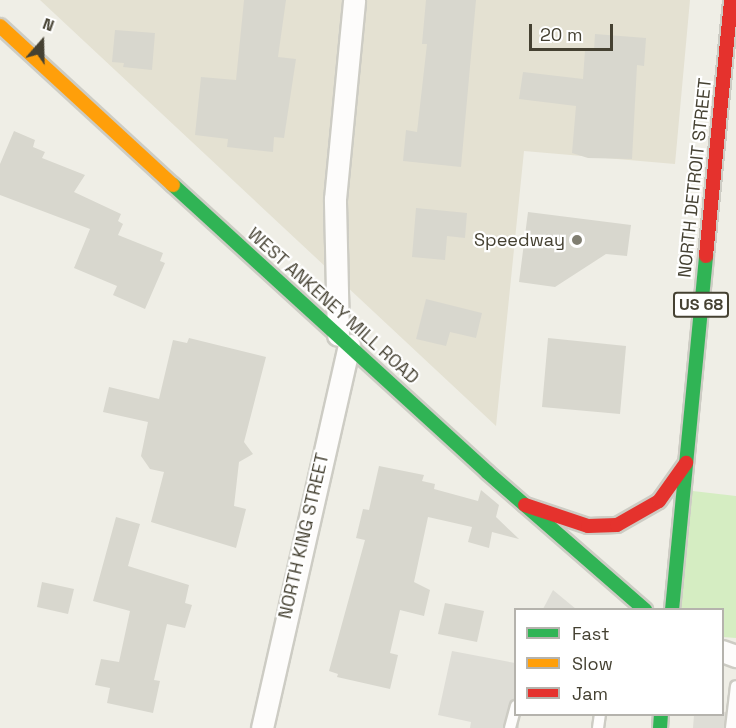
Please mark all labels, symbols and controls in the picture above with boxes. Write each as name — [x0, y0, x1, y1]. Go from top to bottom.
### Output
north arrow — [12, 12, 72, 72]
scale bar — [532, 12, 616, 50]
text: N — [40, 13, 57, 36]
text: 20 m — [540, 23, 583, 46]
street label: NORTH DETROIT STREET — [674, 77, 716, 279]
street label: WEST ANKENEY MILL ROAD — [242, 223, 424, 389]
place label: Speedway — [474, 229, 565, 251]
marker: Speedway — [570, 233, 584, 247]
road number: US 68 — [672, 292, 730, 318]
street label: NORTH KING STREET — [274, 451, 334, 621]
legend — [514, 608, 724, 716]
text: Fast — [572, 622, 609, 645]
text: Slow — [572, 652, 613, 675]
text: Jam — [572, 682, 608, 705]

